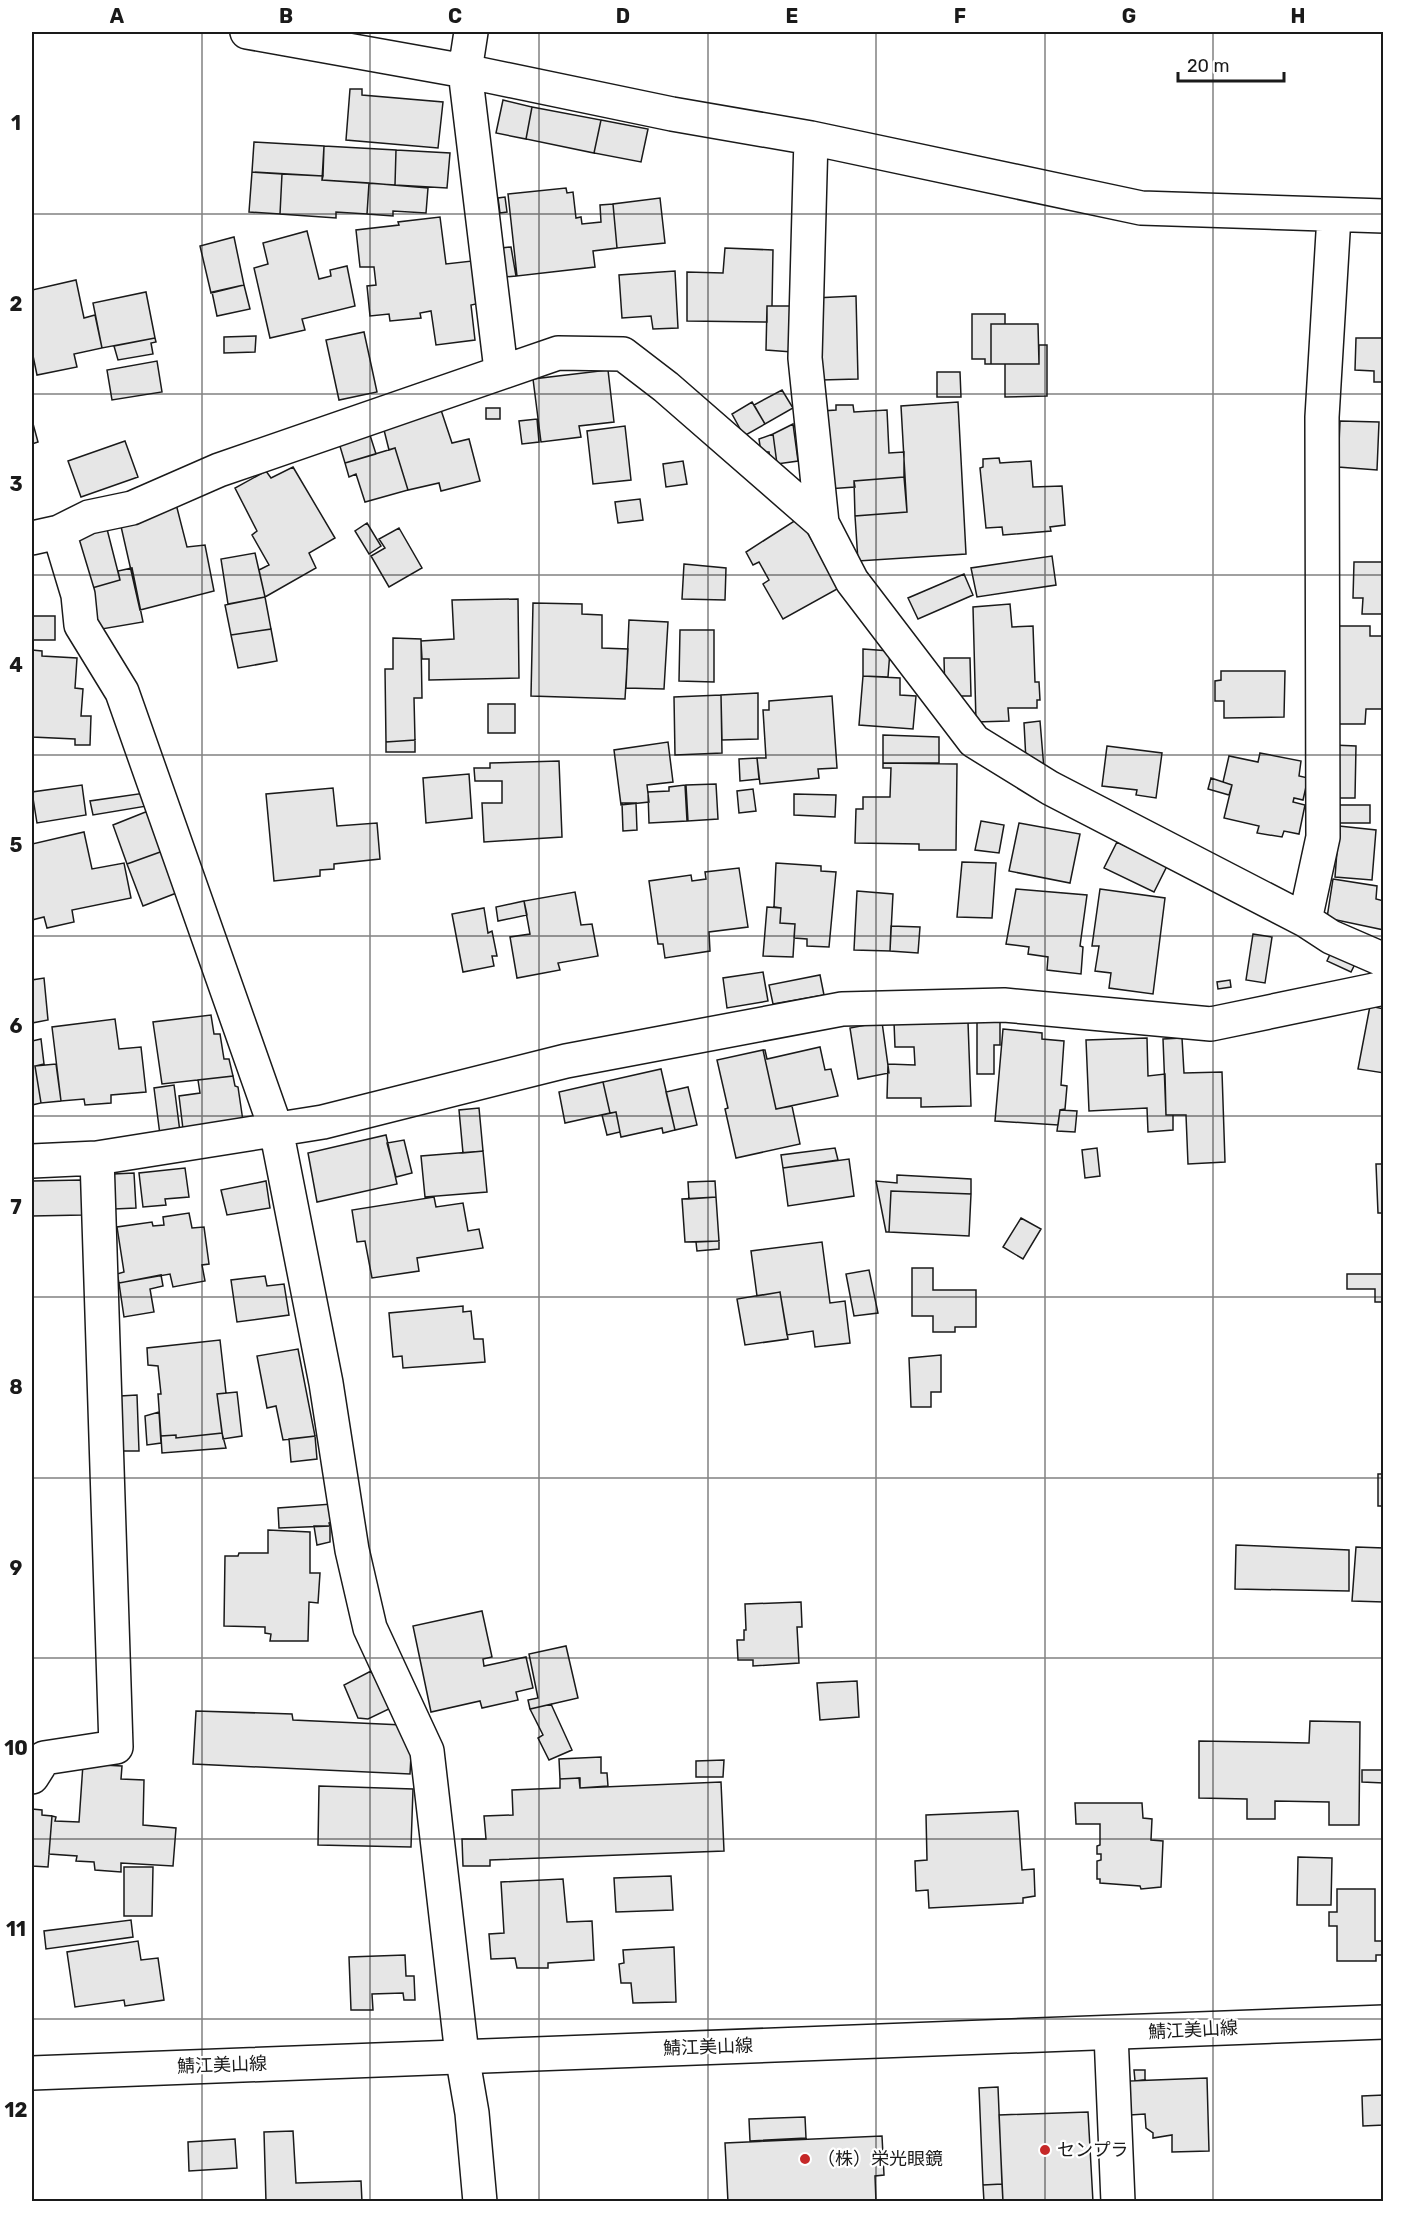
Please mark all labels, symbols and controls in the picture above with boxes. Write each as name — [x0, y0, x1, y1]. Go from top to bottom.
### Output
text: A — [110, 4, 125, 28]
text: B — [279, 4, 293, 28]
text: C — [448, 4, 462, 28]
text: D — [616, 4, 630, 28]
text: E — [786, 4, 798, 28]
text: F — [954, 4, 966, 28]
text: G — [1122, 4, 1136, 28]
text: H — [1291, 4, 1305, 28]
scale bar — [1178, 45, 1284, 83]
text: 20 m — [1187, 55, 1229, 77]
text: 1 — [11, 111, 21, 135]
text: 2 — [10, 292, 23, 316]
text: 3 — [9, 472, 23, 496]
text: 4 — [9, 653, 23, 677]
text: 5 — [10, 833, 23, 857]
text: 6 — [9, 1014, 23, 1038]
text: 7 — [10, 1195, 22, 1219]
text: 8 — [9, 1375, 23, 1399]
text: 9 — [10, 1556, 23, 1580]
text: 10 — [4, 1736, 28, 1760]
text: 11 — [6, 1917, 26, 1941]
street label: 鯖江美山線 — [1147, 2017, 1239, 2043]
street label: 鯖江美山線 — [663, 2034, 753, 2060]
street label: 鯖江美山線 — [177, 2052, 267, 2078]
text: 12 — [5, 2098, 27, 2122]
place label: センプラ — [1057, 2139, 1128, 2161]
marker: センプラ — [1038, 2143, 1052, 2157]
place label: （株）栄光眼鏡 — [817, 2148, 943, 2170]
marker: （株）栄光眼鏡 — [798, 2152, 812, 2166]

